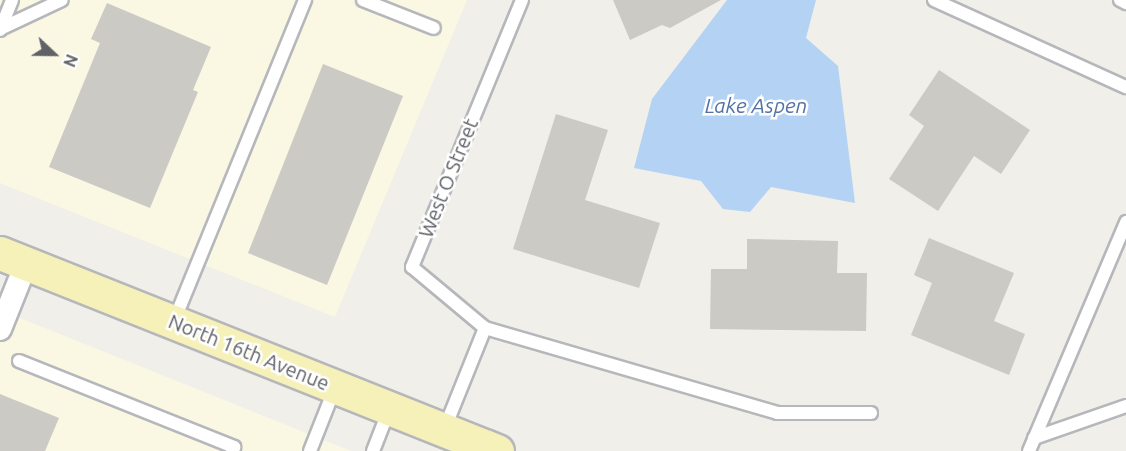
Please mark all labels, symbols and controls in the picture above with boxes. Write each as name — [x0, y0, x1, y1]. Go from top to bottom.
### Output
north arrow — [24, 24, 84, 84]
text: N — [60, 52, 81, 70]
water label: Lake Aspen — [705, 92, 807, 118]
street label: West O Street — [413, 115, 483, 241]
street label: North 16th Avenue — [165, 309, 333, 395]

